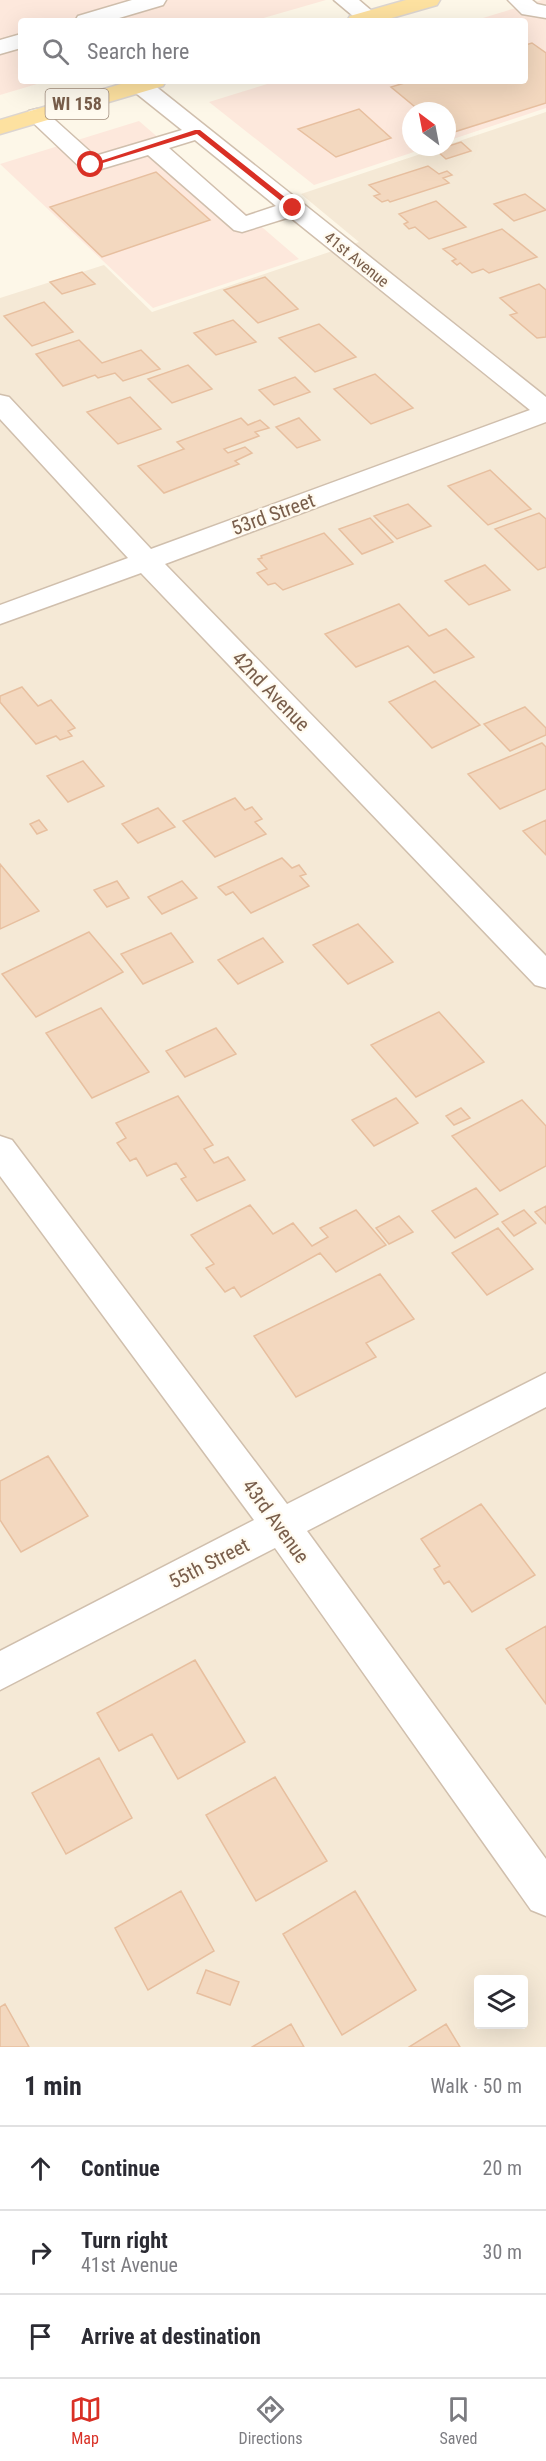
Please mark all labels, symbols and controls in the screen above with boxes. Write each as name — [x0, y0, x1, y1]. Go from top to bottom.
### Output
search box — [18, 18, 528, 84]
icon: search — [39, 35, 72, 68]
text: Search here — [87, 39, 189, 64]
road number: WI 158 — [46, 89, 109, 119]
north arrow — [402, 102, 456, 156]
route start — [77, 151, 103, 177]
route end — [279, 194, 305, 220]
street label: 41st Avenue — [321, 228, 393, 291]
street label: 53rd Street — [228, 488, 318, 540]
street label: 42nd Avenue — [227, 646, 315, 736]
street label: 43rd Avenue — [238, 1474, 314, 1568]
street label: 55th Street — [165, 1533, 253, 1593]
map controls — [474, 1975, 528, 2029]
button: layers — [474, 1975, 528, 2029]
text: 1 min — [24, 2071, 82, 2101]
text: Walk · 50 m — [430, 2074, 522, 2098]
icon: ahead — [24, 2152, 57, 2185]
text: Continue — [81, 2156, 160, 2181]
text: 20 m — [483, 2156, 522, 2180]
text: Turn right — [81, 2228, 168, 2253]
icon: right — [24, 2236, 57, 2269]
text: 30 m — [483, 2240, 522, 2264]
text: 41st Avenue — [81, 2253, 178, 2277]
icon: arrive — [24, 2320, 57, 2353]
text: Arrive at destination — [81, 2324, 261, 2349]
tab: Map — [69, 2393, 102, 2448]
tab: Directions — [239, 2393, 302, 2448]
tab: Saved — [439, 2393, 477, 2448]

